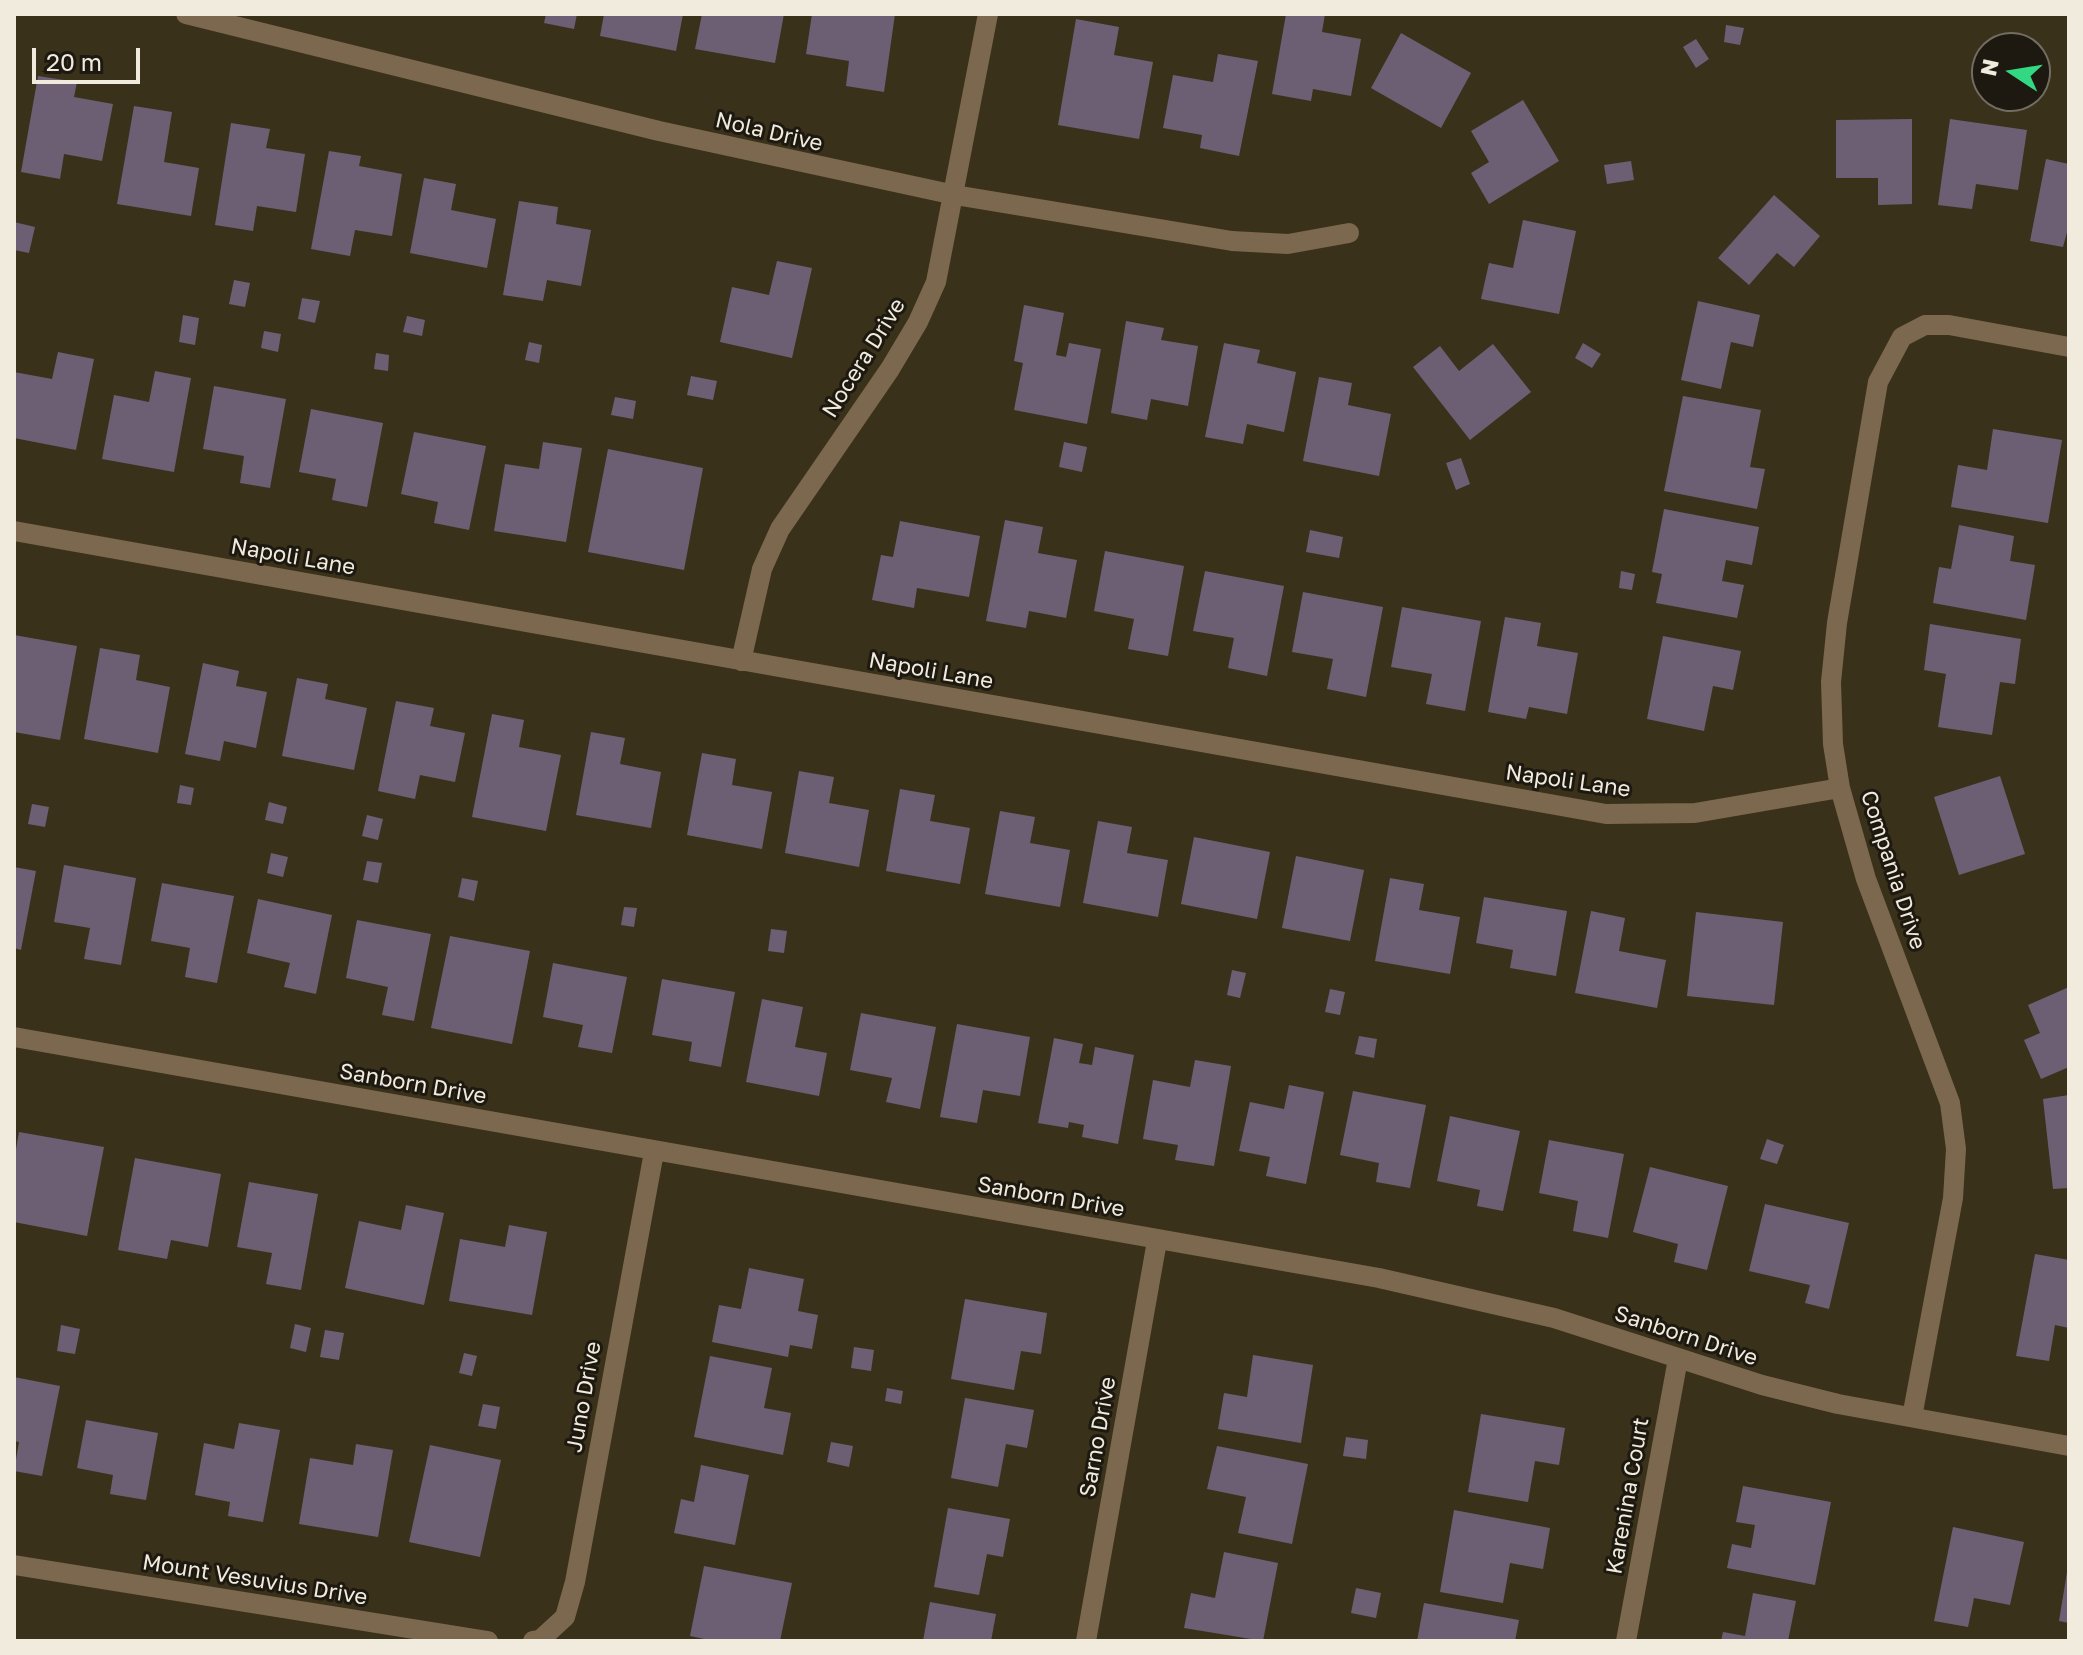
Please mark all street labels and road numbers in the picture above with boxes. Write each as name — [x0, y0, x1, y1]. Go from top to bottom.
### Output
street label: Nola Drive — [713, 107, 825, 157]
street label: Nocera Drive — [817, 294, 911, 422]
street label: Napoli Lane — [229, 533, 357, 581]
street label: Napoli Lane — [867, 647, 995, 695]
street label: Napoli Lane — [1504, 759, 1632, 803]
street label: Compania Drive — [1855, 787, 1931, 953]
street label: Sanborn Drive — [337, 1058, 489, 1110]
street label: Sanborn Drive — [975, 1171, 1127, 1223]
street label: Sanborn Drive — [1611, 1300, 1761, 1372]
street label: Juno Drive — [561, 1339, 607, 1455]
street label: Sarno Drive — [1074, 1375, 1122, 1499]
street label: Karenina Court — [1601, 1416, 1655, 1576]
street label: Mount Vesuvius Drive — [141, 1549, 369, 1611]

